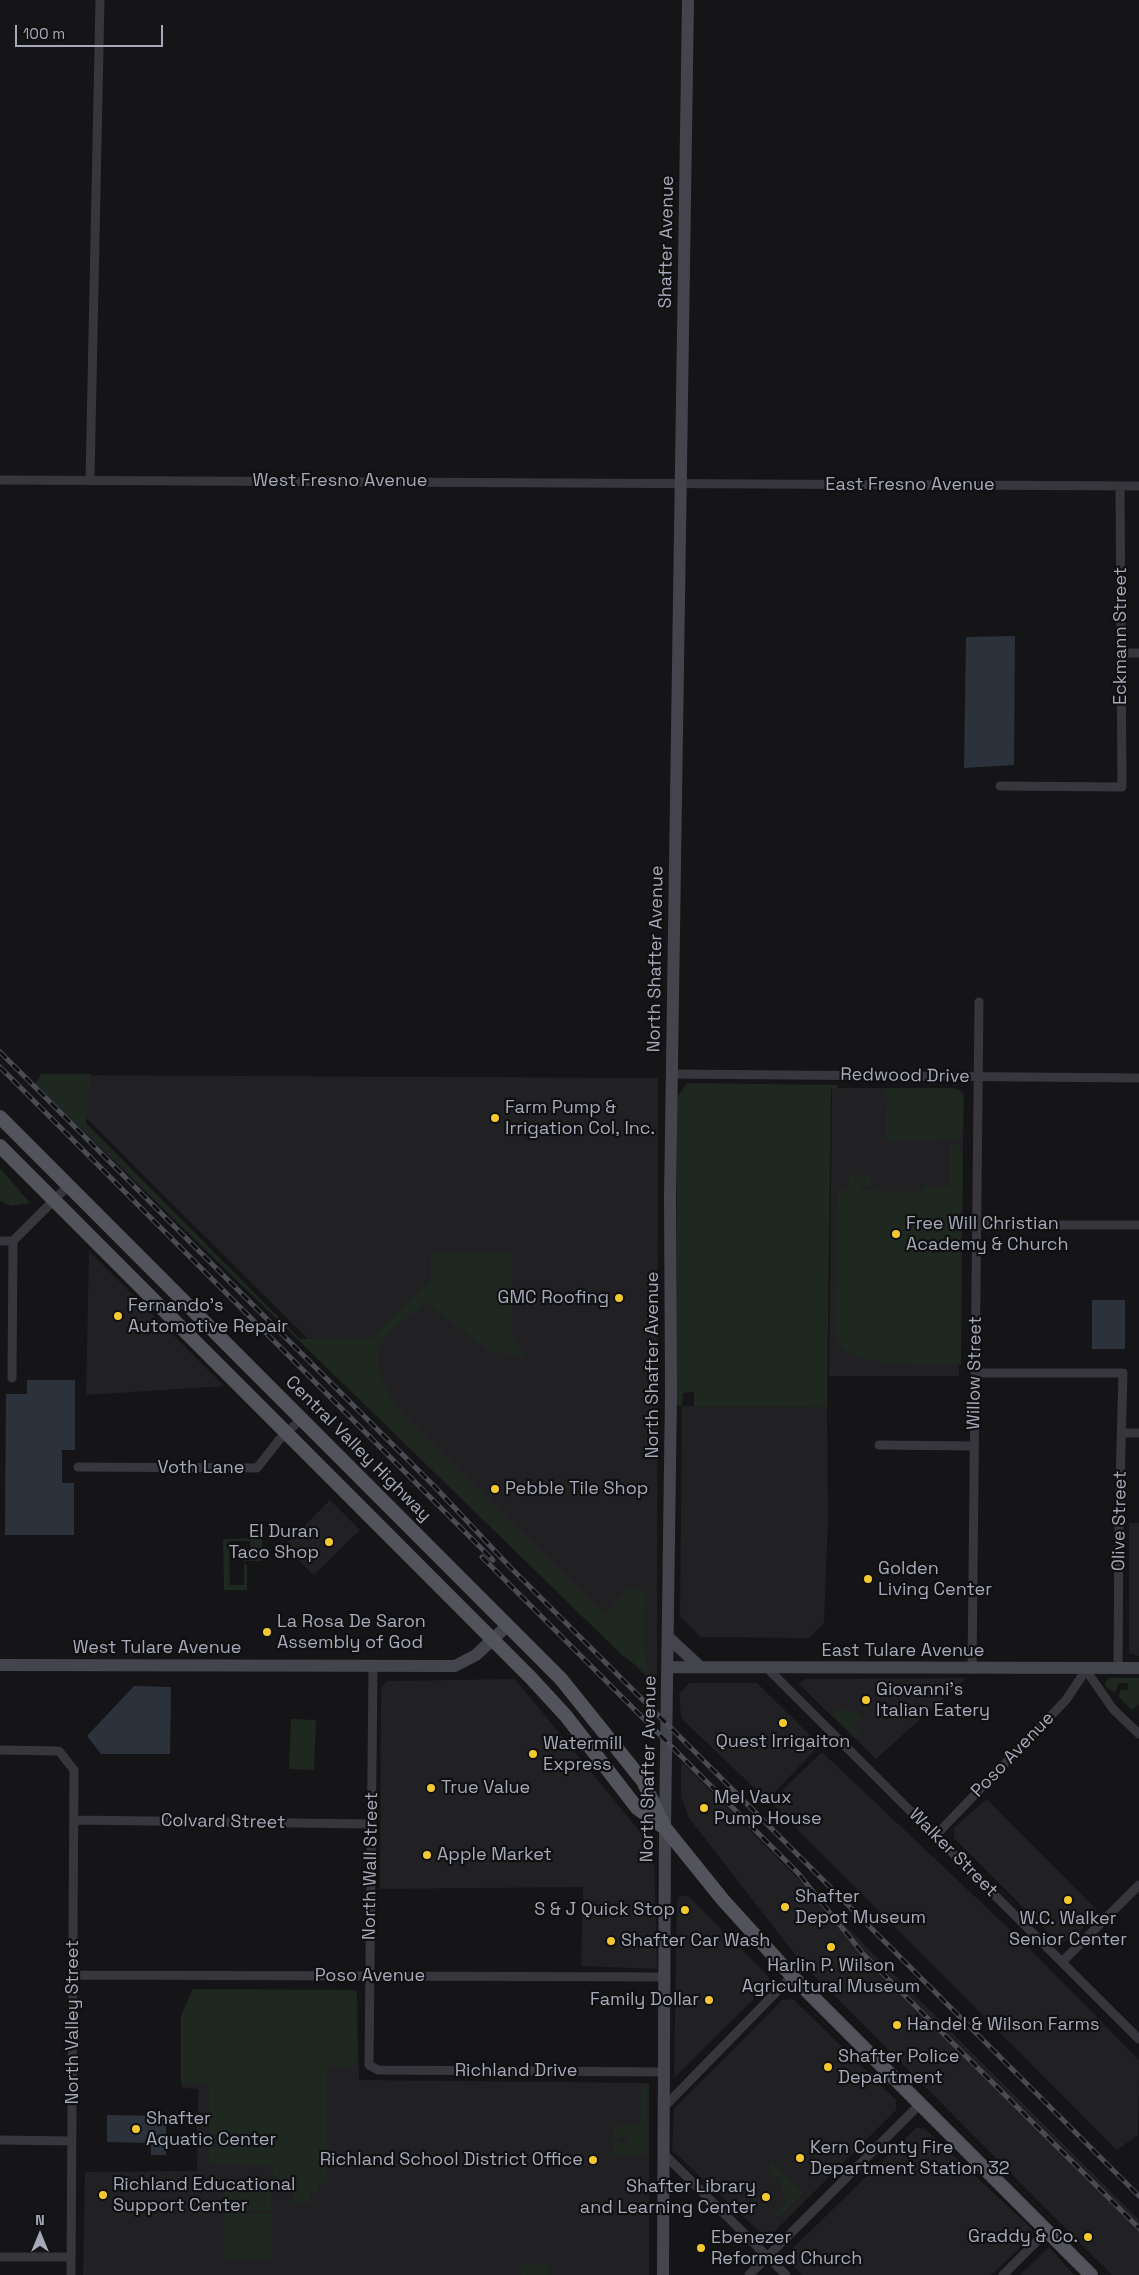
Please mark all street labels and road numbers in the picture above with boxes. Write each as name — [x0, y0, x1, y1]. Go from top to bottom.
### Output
street label: Shafter Avenue — [655, 175, 679, 309]
street label: West Fresno Avenue — [252, 470, 428, 492]
street label: East Fresno Avenue — [825, 474, 995, 496]
street label: Eckmann Street — [1110, 567, 1132, 705]
street label: North Shafter Avenue — [644, 865, 668, 1053]
street label: Redwood Drive — [840, 1064, 970, 1088]
street label: North Shafter Avenue — [642, 1272, 664, 1458]
street label: Willow Street — [963, 1316, 987, 1430]
street label: Central Valley Highway — [281, 1372, 435, 1526]
street label: Voth Lane — [157, 1457, 245, 1479]
street label: Olive Street — [1108, 1471, 1132, 1571]
street label: West Tulare Avenue — [73, 1637, 241, 1659]
street label: East Tulare Avenue — [822, 1640, 984, 1662]
street label: North Shafter Avenue — [637, 1675, 661, 1863]
street label: Poso Avenue — [967, 1708, 1059, 1802]
street label: North Wall Street — [359, 1792, 383, 1940]
street label: Walker Street — [904, 1804, 1002, 1902]
street label: Colvard Street — [161, 1810, 285, 1834]
street label: North Valley Street — [62, 1940, 84, 2104]
street label: Poso Avenue — [315, 1965, 425, 1987]
street label: Richland Drive — [455, 2060, 577, 2082]

